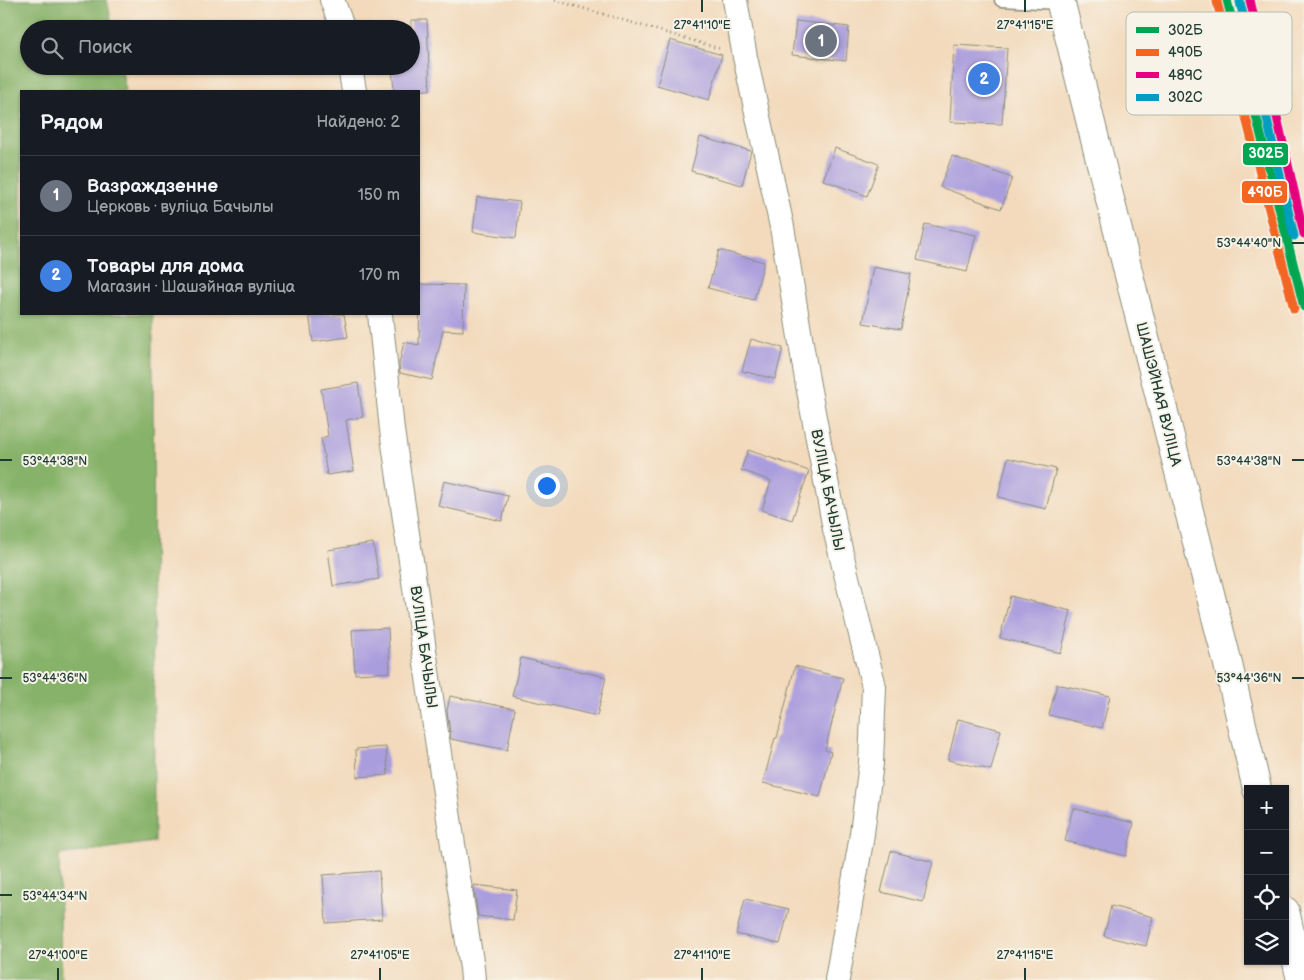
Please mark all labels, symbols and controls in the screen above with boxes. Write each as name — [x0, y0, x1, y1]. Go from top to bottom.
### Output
legend — [1126, 12, 1292, 115]
text: 27°41'10"E — [673, 18, 731, 33]
text: 27°41'15"E — [996, 18, 1054, 33]
search box — [20, 20, 420, 75]
pin: 1 — [805, 22, 837, 60]
text: 302Б — [1168, 22, 1203, 39]
icon: search — [38, 34, 66, 62]
text: Поиск — [78, 36, 132, 59]
text: 490Б — [1168, 44, 1203, 61]
pin: 2 — [968, 60, 1000, 98]
text: 489С — [1168, 67, 1203, 84]
text: 302С — [1168, 89, 1203, 106]
text: Рядом — [40, 110, 103, 135]
text: Найдено: 2 — [316, 113, 400, 132]
line badge: 302Б — [1242, 142, 1289, 166]
text: 302Б — [1248, 145, 1284, 162]
text: Вазраждзенне — [87, 175, 218, 198]
line badge: 490Б — [1241, 180, 1288, 204]
text: 490Б — [1247, 184, 1283, 201]
text: 1 — [53, 186, 59, 205]
text: 150 m — [358, 186, 400, 205]
text: Церковь · вуліца Бачылы — [87, 198, 273, 217]
text: 53°44'40"N — [1217, 236, 1281, 251]
text: Товары для дома — [87, 255, 244, 278]
text: 2 — [51, 266, 61, 285]
text: 170 m — [359, 266, 400, 285]
text: Магазин · Шашэйная вуліца — [87, 278, 295, 297]
street label: ШАШЭЙНАЯ ВУЛІЦА — [1131, 320, 1186, 469]
street label: ВУЛІЦА БАЧЫЛЫ — [806, 428, 849, 553]
text: 53°44'38"N — [23, 454, 87, 469]
text: 53°44'38"N — [1217, 454, 1281, 469]
your location — [534, 473, 560, 499]
street label: ВУЛІЦА БАЧЫЛЫ — [405, 584, 442, 710]
text: 53°44'36"N — [22, 671, 88, 686]
text: 53°44'36"N — [1216, 671, 1282, 686]
map controls — [1244, 785, 1289, 965]
button: + — [1244, 785, 1289, 830]
button: − — [1244, 830, 1289, 875]
button: locate — [1244, 875, 1289, 920]
text: 53°44'34"N — [22, 889, 88, 904]
button: layers — [1244, 920, 1289, 965]
text: 27°41'00"E — [28, 948, 88, 963]
text: 27°41'05"E — [350, 948, 410, 963]
text: 27°41'10"E — [673, 948, 731, 963]
text: 27°41'15"E — [996, 948, 1054, 963]

